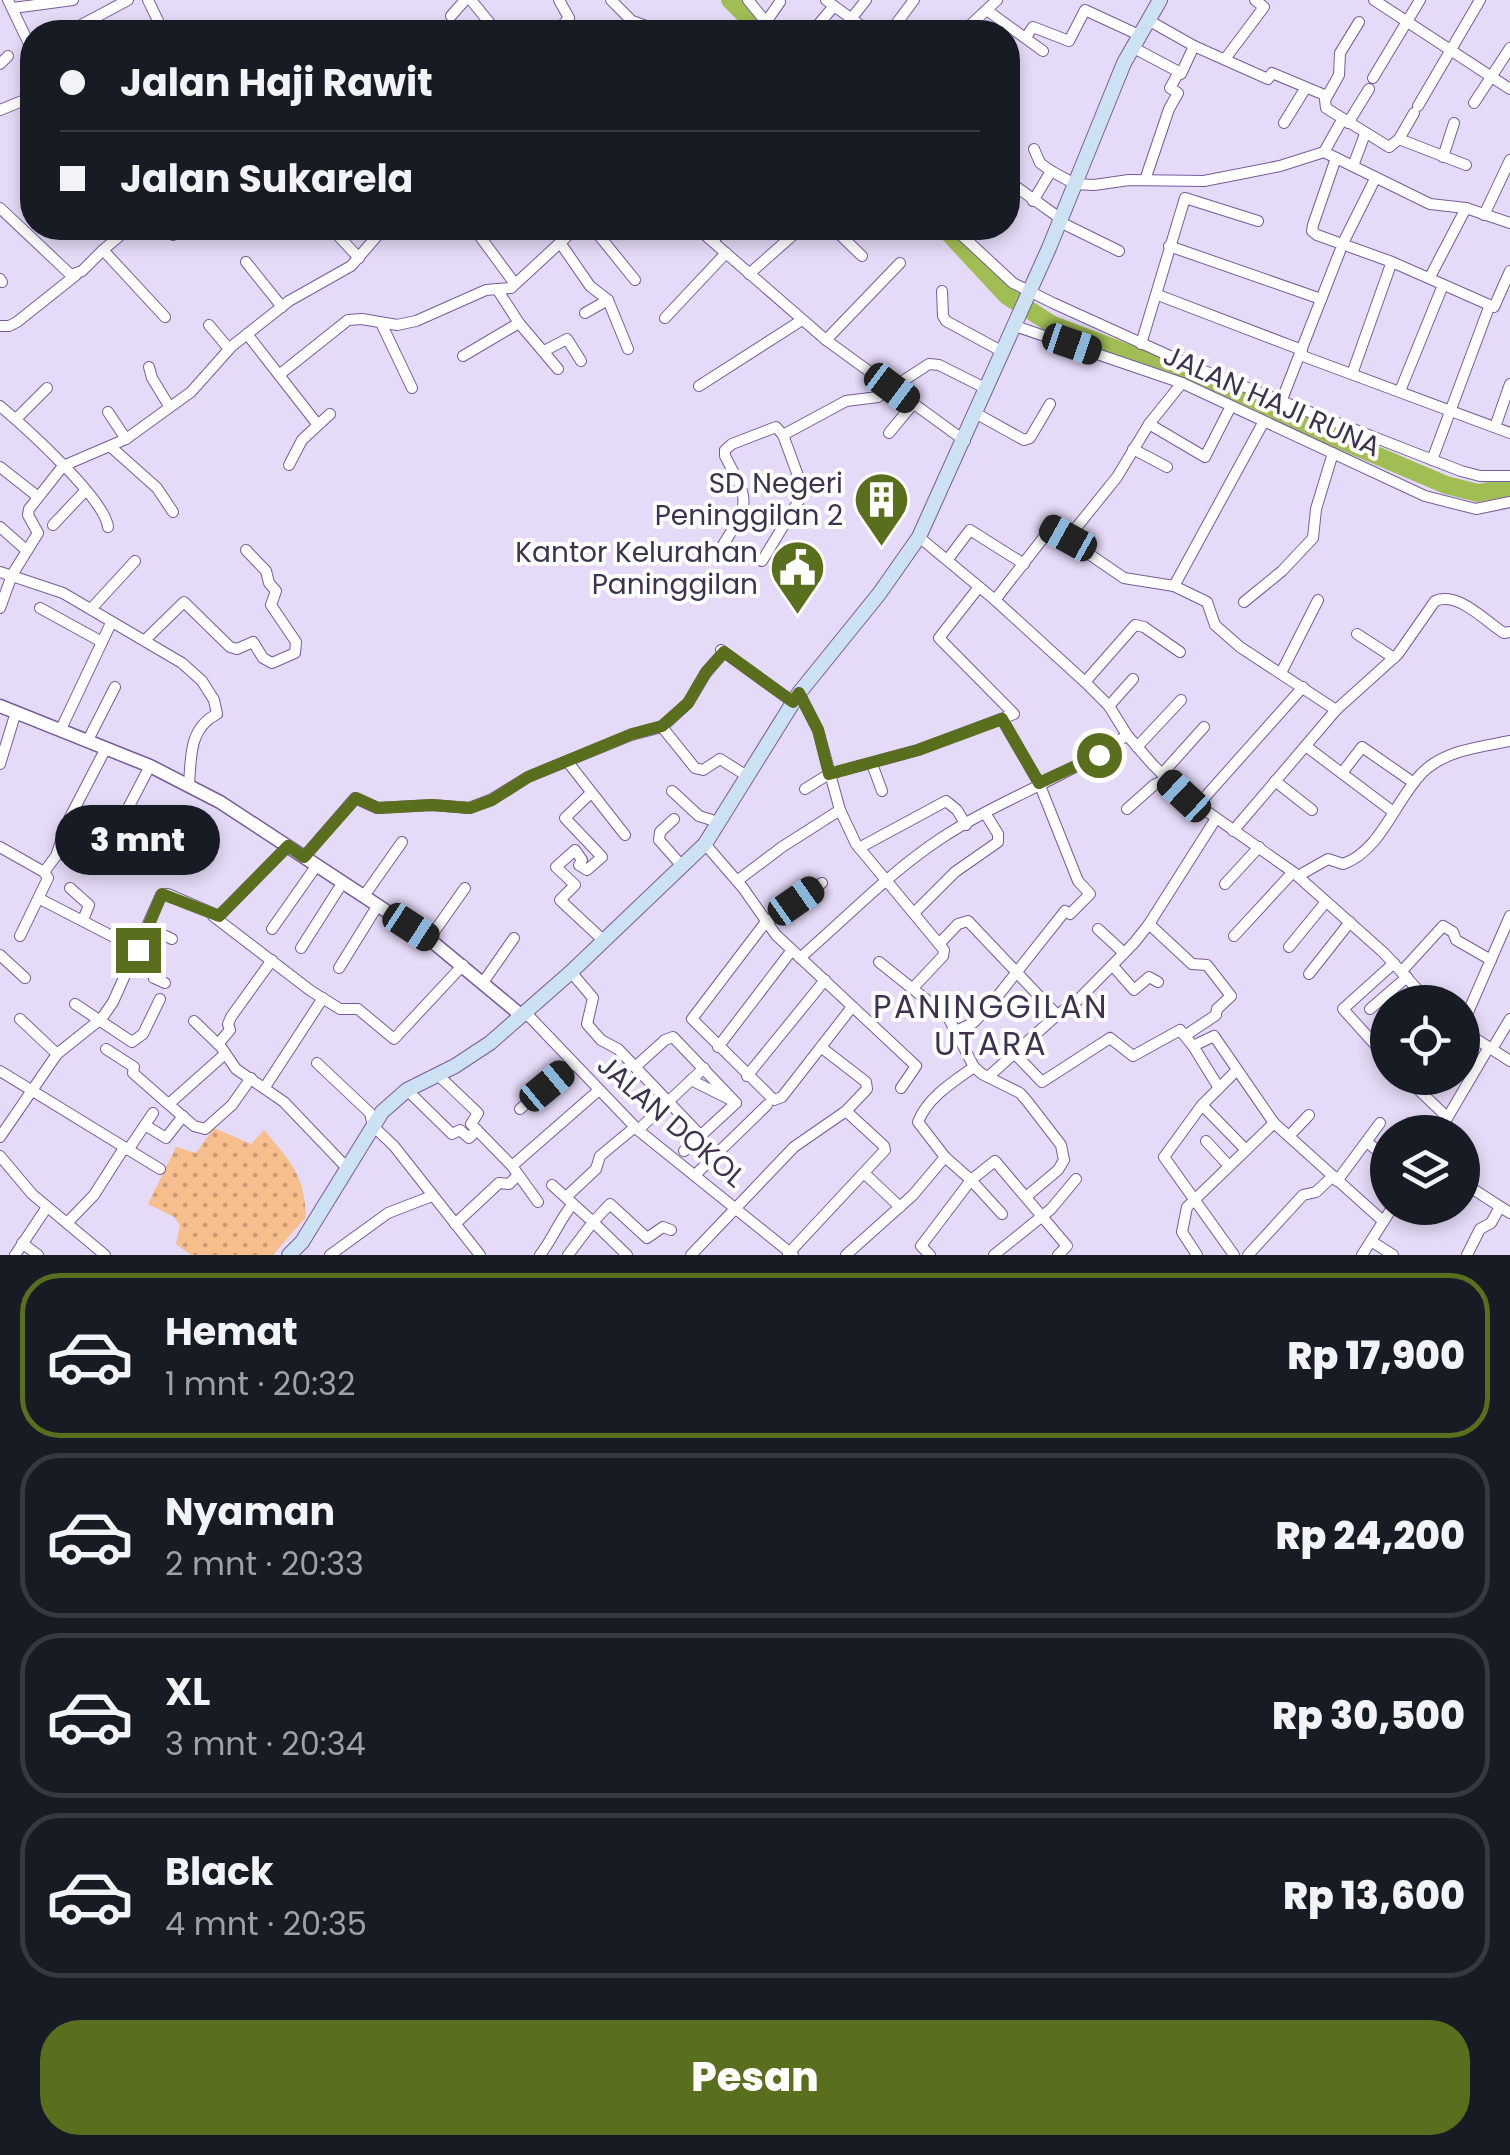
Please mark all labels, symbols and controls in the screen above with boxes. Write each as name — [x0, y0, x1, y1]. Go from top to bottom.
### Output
text: Jalan Haji Rawit — [120, 56, 433, 109]
text: Jalan Sukarela — [120, 152, 413, 205]
car — [1039, 320, 1105, 368]
street label: JALAN HAJI RUNA — [1157, 336, 1387, 466]
car — [859, 358, 925, 418]
place label: SD Negeri Peninggilan 2 — [655, 464, 843, 535]
building icon: SD Negeri Peninggilan 2 — [852, 469, 912, 548]
car — [1034, 510, 1102, 566]
place label: Kantor Kelurahan Paninggilan — [515, 533, 758, 604]
public building icon: Kantor Kelurahan Paninggilan — [767, 538, 827, 617]
route start — [1077, 733, 1122, 778]
car — [1152, 765, 1216, 827]
callout: 3 mnt — [56, 805, 220, 875]
text: 3 mnt — [90, 817, 185, 862]
car — [763, 872, 829, 930]
car — [378, 898, 444, 956]
route end — [116, 928, 161, 973]
district label: PANINGGILAN UTARA — [873, 984, 1109, 1066]
map controls — [1370, 985, 1480, 1225]
button: locate — [1370, 985, 1480, 1095]
street label: JALAN DOKOL — [589, 1046, 753, 1196]
car — [514, 1055, 580, 1117]
button: layers — [1370, 1115, 1480, 1225]
text: Hemat — [165, 1305, 298, 1358]
icon: car — [45, 1311, 135, 1401]
text: Rp 17,900 — [1287, 1329, 1465, 1382]
text: 1 mnt · 20:32 — [165, 1361, 355, 1406]
text: Nyaman — [165, 1485, 335, 1538]
icon: car — [45, 1491, 135, 1581]
text: Rp 24,200 — [1275, 1509, 1465, 1562]
text: 2 mnt · 20:33 — [165, 1541, 364, 1586]
text: XL — [165, 1665, 210, 1718]
icon: car — [45, 1671, 135, 1761]
text: Rp 30,500 — [1272, 1689, 1465, 1742]
text: 3 mnt · 20:34 — [165, 1721, 366, 1766]
text: Black — [165, 1845, 274, 1898]
icon: car — [45, 1851, 135, 1941]
text: Rp 13,600 — [1283, 1869, 1465, 1922]
text: 4 mnt · 20:35 — [165, 1901, 367, 1946]
button: Pesan — [40, 2020, 1470, 2135]

